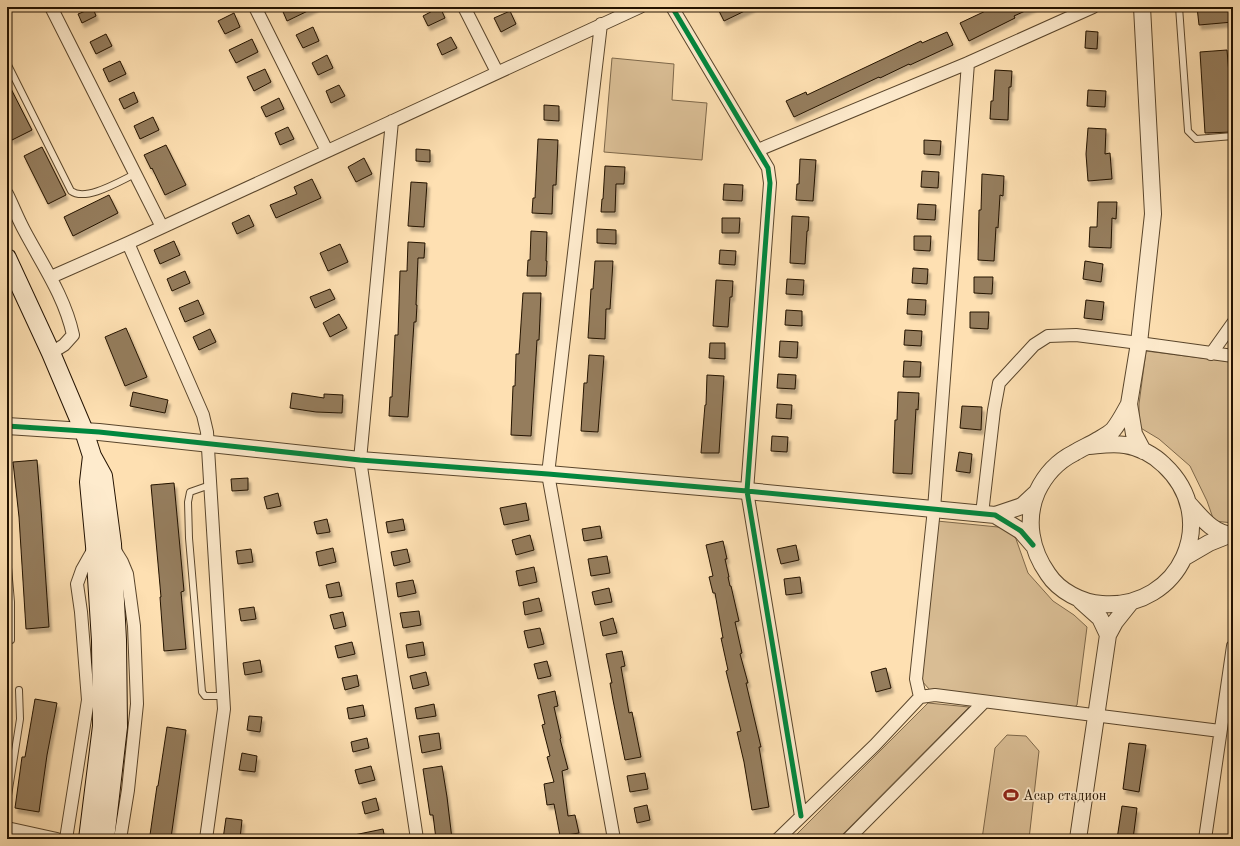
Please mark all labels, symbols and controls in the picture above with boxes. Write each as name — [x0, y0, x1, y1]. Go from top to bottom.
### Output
sports icon: Асар стадион — [1002, 786, 1020, 804]
place label: Асар стадион — [1023, 789, 1107, 803]

